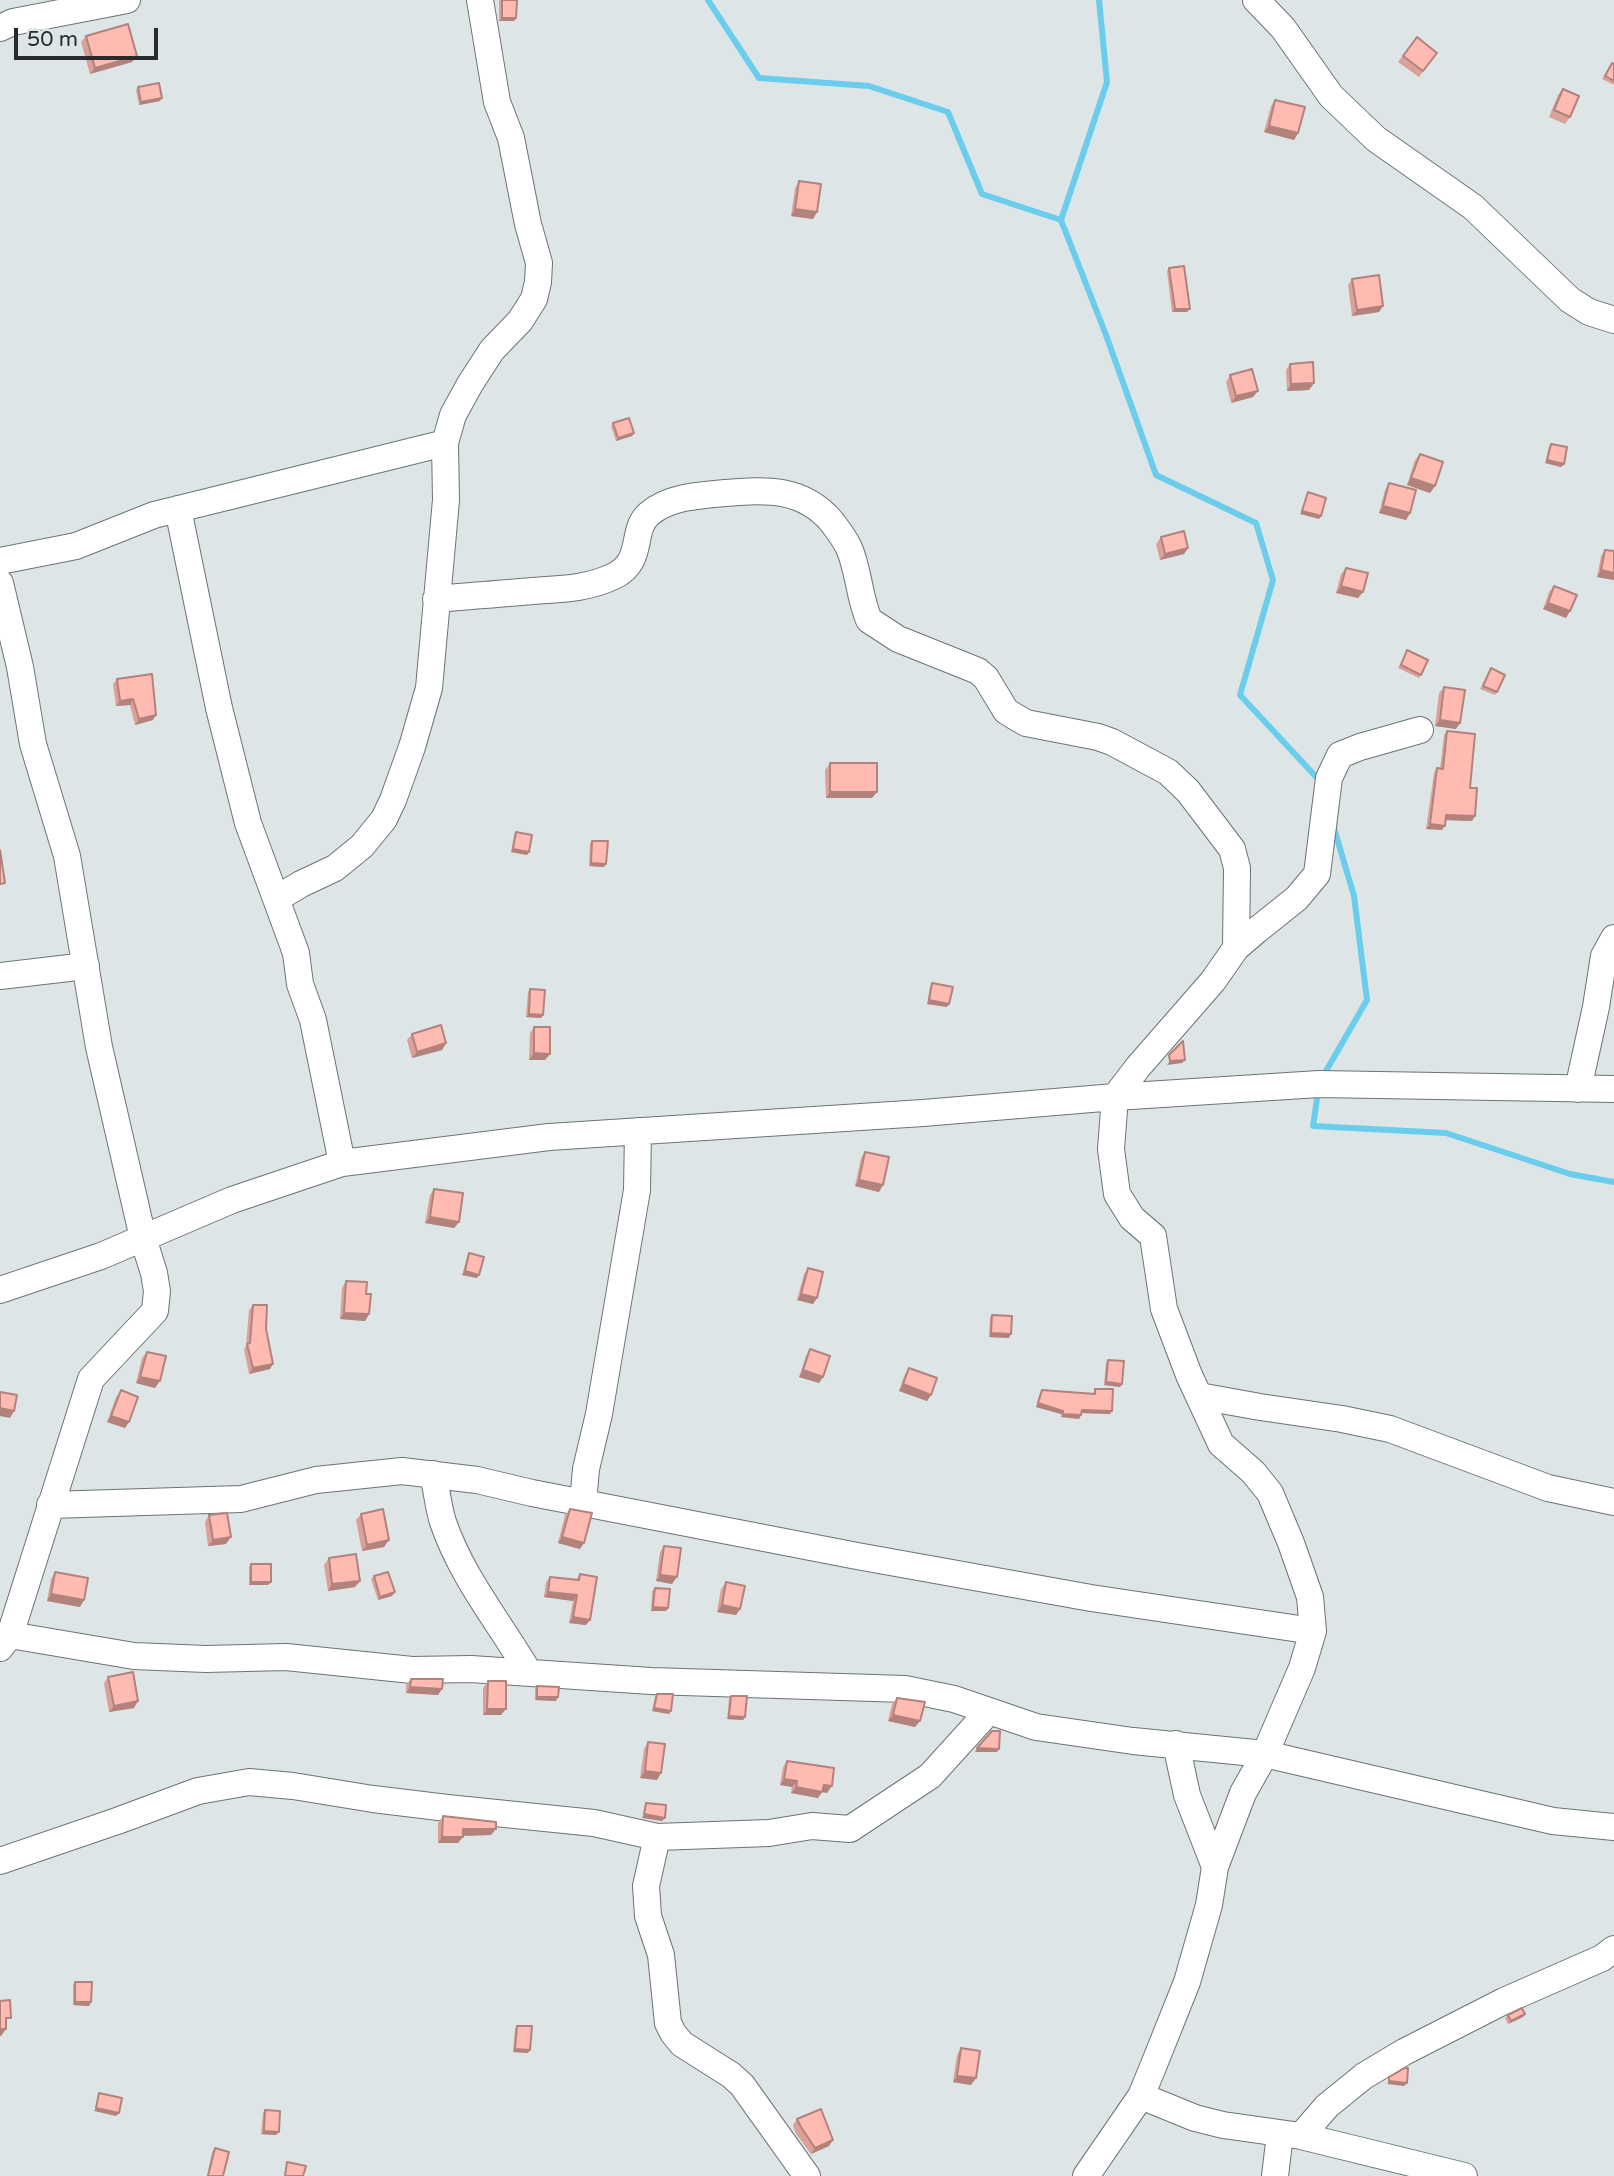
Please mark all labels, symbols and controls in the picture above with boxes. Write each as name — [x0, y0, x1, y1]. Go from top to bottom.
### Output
scale bar — [18, 14, 161, 58]
text: 50 m — [27, 27, 78, 52]

